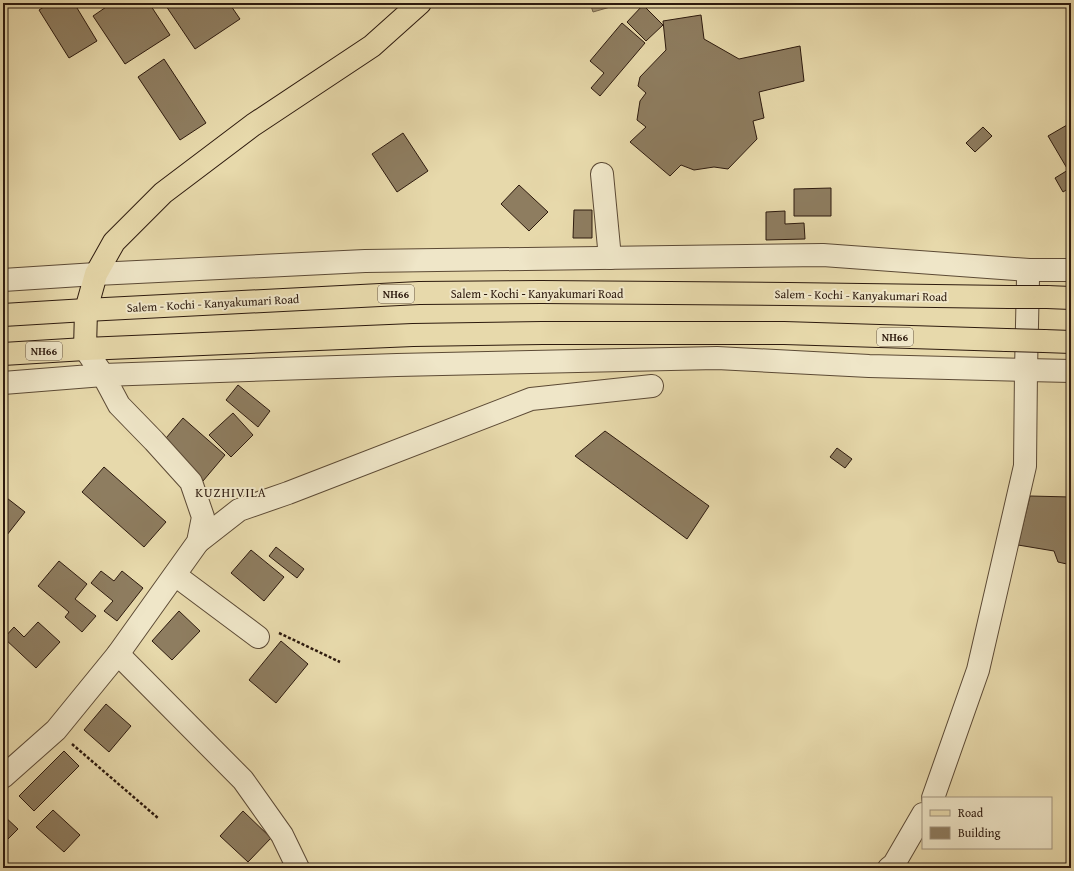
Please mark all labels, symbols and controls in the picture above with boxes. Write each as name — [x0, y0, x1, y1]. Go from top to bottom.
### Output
road number: NH66 — [378, 285, 414, 303]
street label: Salem - Kochi - Kanyakumari Road — [451, 285, 624, 302]
street label: Salem - Kochi - Kanyakumari Road — [775, 285, 948, 305]
street label: Salem - Kochi - Kanyakumari Road — [126, 290, 300, 316]
road number: NH66 — [877, 328, 913, 346]
road number: NH66 — [26, 342, 62, 360]
district label: KUZHIVILA — [195, 483, 267, 502]
legend — [922, 797, 1052, 849]
text: Road — [958, 804, 984, 821]
text: Building — [958, 824, 1001, 841]

